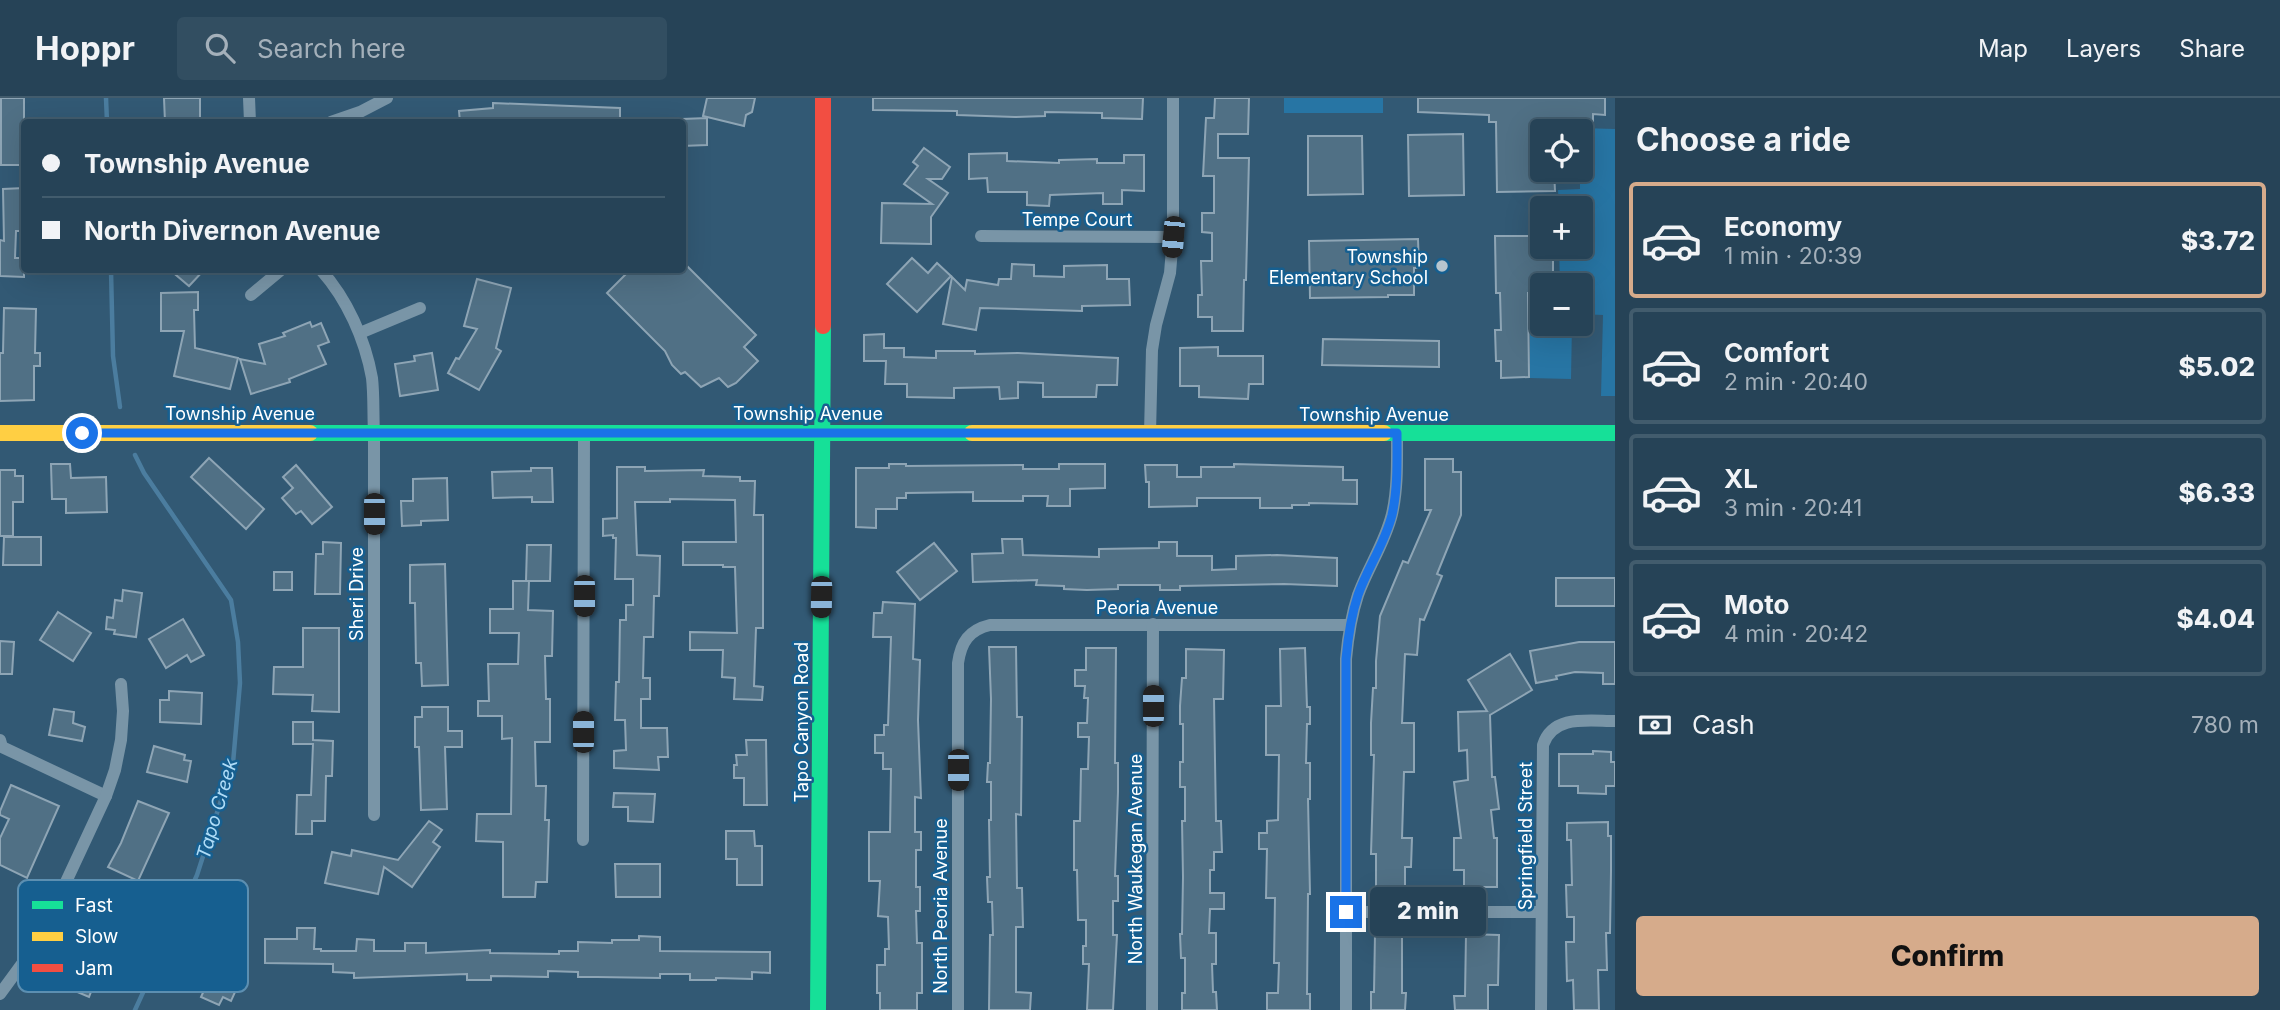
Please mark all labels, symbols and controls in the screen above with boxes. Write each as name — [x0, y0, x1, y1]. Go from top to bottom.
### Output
search box — [177, 17, 667, 80]
text: Hoppr — [35, 28, 135, 68]
icon: search — [201, 29, 239, 67]
text: Search here — [257, 33, 406, 64]
text: Map — [1978, 34, 2028, 63]
text: Layers — [2066, 34, 2141, 63]
text: Share — [2179, 34, 2245, 63]
map controls — [1530, 119, 1593, 336]
button: locate — [1530, 119, 1593, 182]
text: Choose a ride — [1636, 120, 1851, 159]
text: Township Avenue — [84, 148, 310, 179]
button: + — [1530, 196, 1593, 259]
street label: Tempe Court — [1022, 209, 1132, 230]
icon: car — [1640, 209, 1703, 272]
text: Economy — [1724, 211, 1842, 242]
text: North Divernon Avenue — [84, 215, 381, 246]
car — [1161, 215, 1186, 259]
text: $3.72 — [2181, 225, 2255, 256]
text: 1 min · 20:39 — [1724, 242, 1862, 270]
place label: Township Elementary School — [1269, 246, 1428, 288]
marker: Township Elementary School — [1434, 258, 1450, 274]
button: − — [1530, 273, 1593, 336]
icon: car — [1640, 335, 1703, 398]
text: Comfort — [1724, 337, 1829, 368]
text: $5.02 — [2179, 351, 2255, 382]
text: 2 min · 20:40 — [1724, 368, 1868, 396]
street label: Township Avenue — [165, 403, 315, 424]
street label: Township Avenue — [733, 403, 883, 424]
street label: Township Avenue — [1299, 404, 1449, 425]
route start — [66, 417, 98, 449]
icon: car — [1640, 461, 1703, 524]
text: XL — [1724, 463, 1758, 494]
text: $6.33 — [2179, 477, 2255, 508]
car — [364, 493, 385, 535]
text: 3 min · 20:41 — [1724, 494, 1862, 522]
street label: Sheri Drive — [346, 547, 367, 641]
car — [574, 575, 595, 617]
car — [811, 576, 832, 618]
icon: car — [1640, 587, 1703, 650]
text: Moto — [1724, 589, 1789, 620]
street label: Peoria Avenue — [1096, 597, 1218, 618]
text: $4.04 — [2177, 603, 2255, 634]
text: 4 min · 20:42 — [1724, 620, 1868, 648]
street label: Tapo Canyon Road — [791, 642, 812, 802]
car — [1143, 685, 1164, 727]
icon: cash — [1636, 706, 1674, 744]
text: Cash — [1692, 709, 1755, 740]
car — [573, 711, 594, 753]
text: 780 m — [2191, 711, 2259, 739]
car — [948, 749, 969, 791]
street label: North Waukegan Avenue — [1125, 754, 1146, 964]
water label: Tapo Creek — [192, 755, 243, 862]
street label: Springfield Street — [1515, 762, 1536, 910]
street label: North Peoria Avenue — [930, 818, 951, 994]
legend — [18, 880, 248, 992]
callout: 2 min — [1370, 888, 1486, 936]
text: Fast — [75, 894, 113, 917]
route end — [1330, 896, 1362, 928]
text: 2 min — [1397, 897, 1459, 925]
button: Confirm — [1636, 916, 2259, 996]
text: Slow — [75, 925, 118, 948]
text: Jam — [75, 957, 113, 980]

